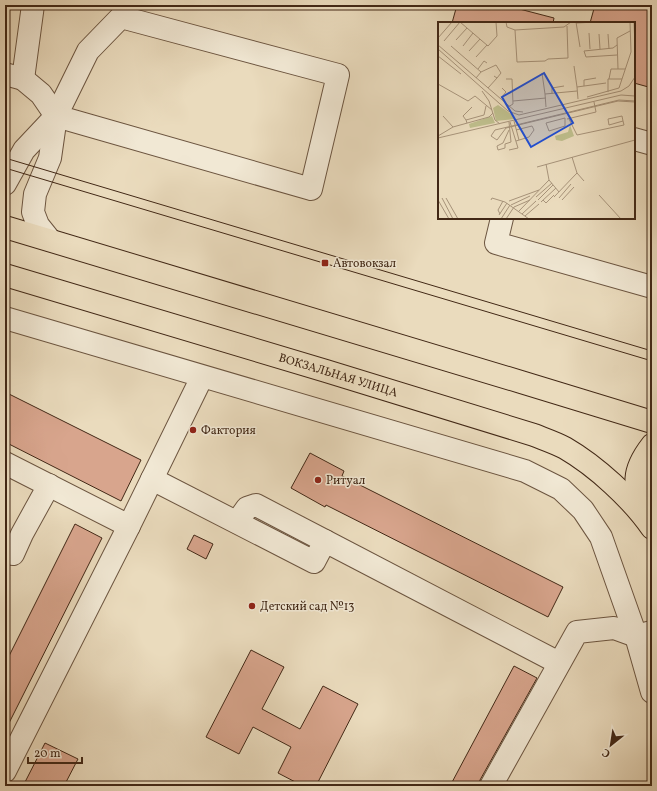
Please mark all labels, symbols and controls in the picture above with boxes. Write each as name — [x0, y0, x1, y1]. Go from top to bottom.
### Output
inset map — [438, 22, 635, 219]
place label: Автовокзал — [333, 256, 397, 272]
marker: Автовокзал — [320, 258, 330, 268]
street label: ВОКЗАЛЬНАЯ УЛИЦА — [277, 350, 400, 402]
place label: Фактория — [201, 423, 256, 439]
marker: Фактория — [188, 425, 198, 435]
place label: Ритуал — [326, 473, 366, 489]
marker: Ритуал — [313, 475, 323, 485]
place label: Детский сад №13 — [260, 599, 354, 615]
marker: Детский сад №13 — [247, 601, 257, 611]
north arrow — [591, 725, 631, 765]
scale bar — [28, 739, 82, 765]
text: С — [600, 744, 614, 761]
text: 20 m — [34, 746, 61, 762]

